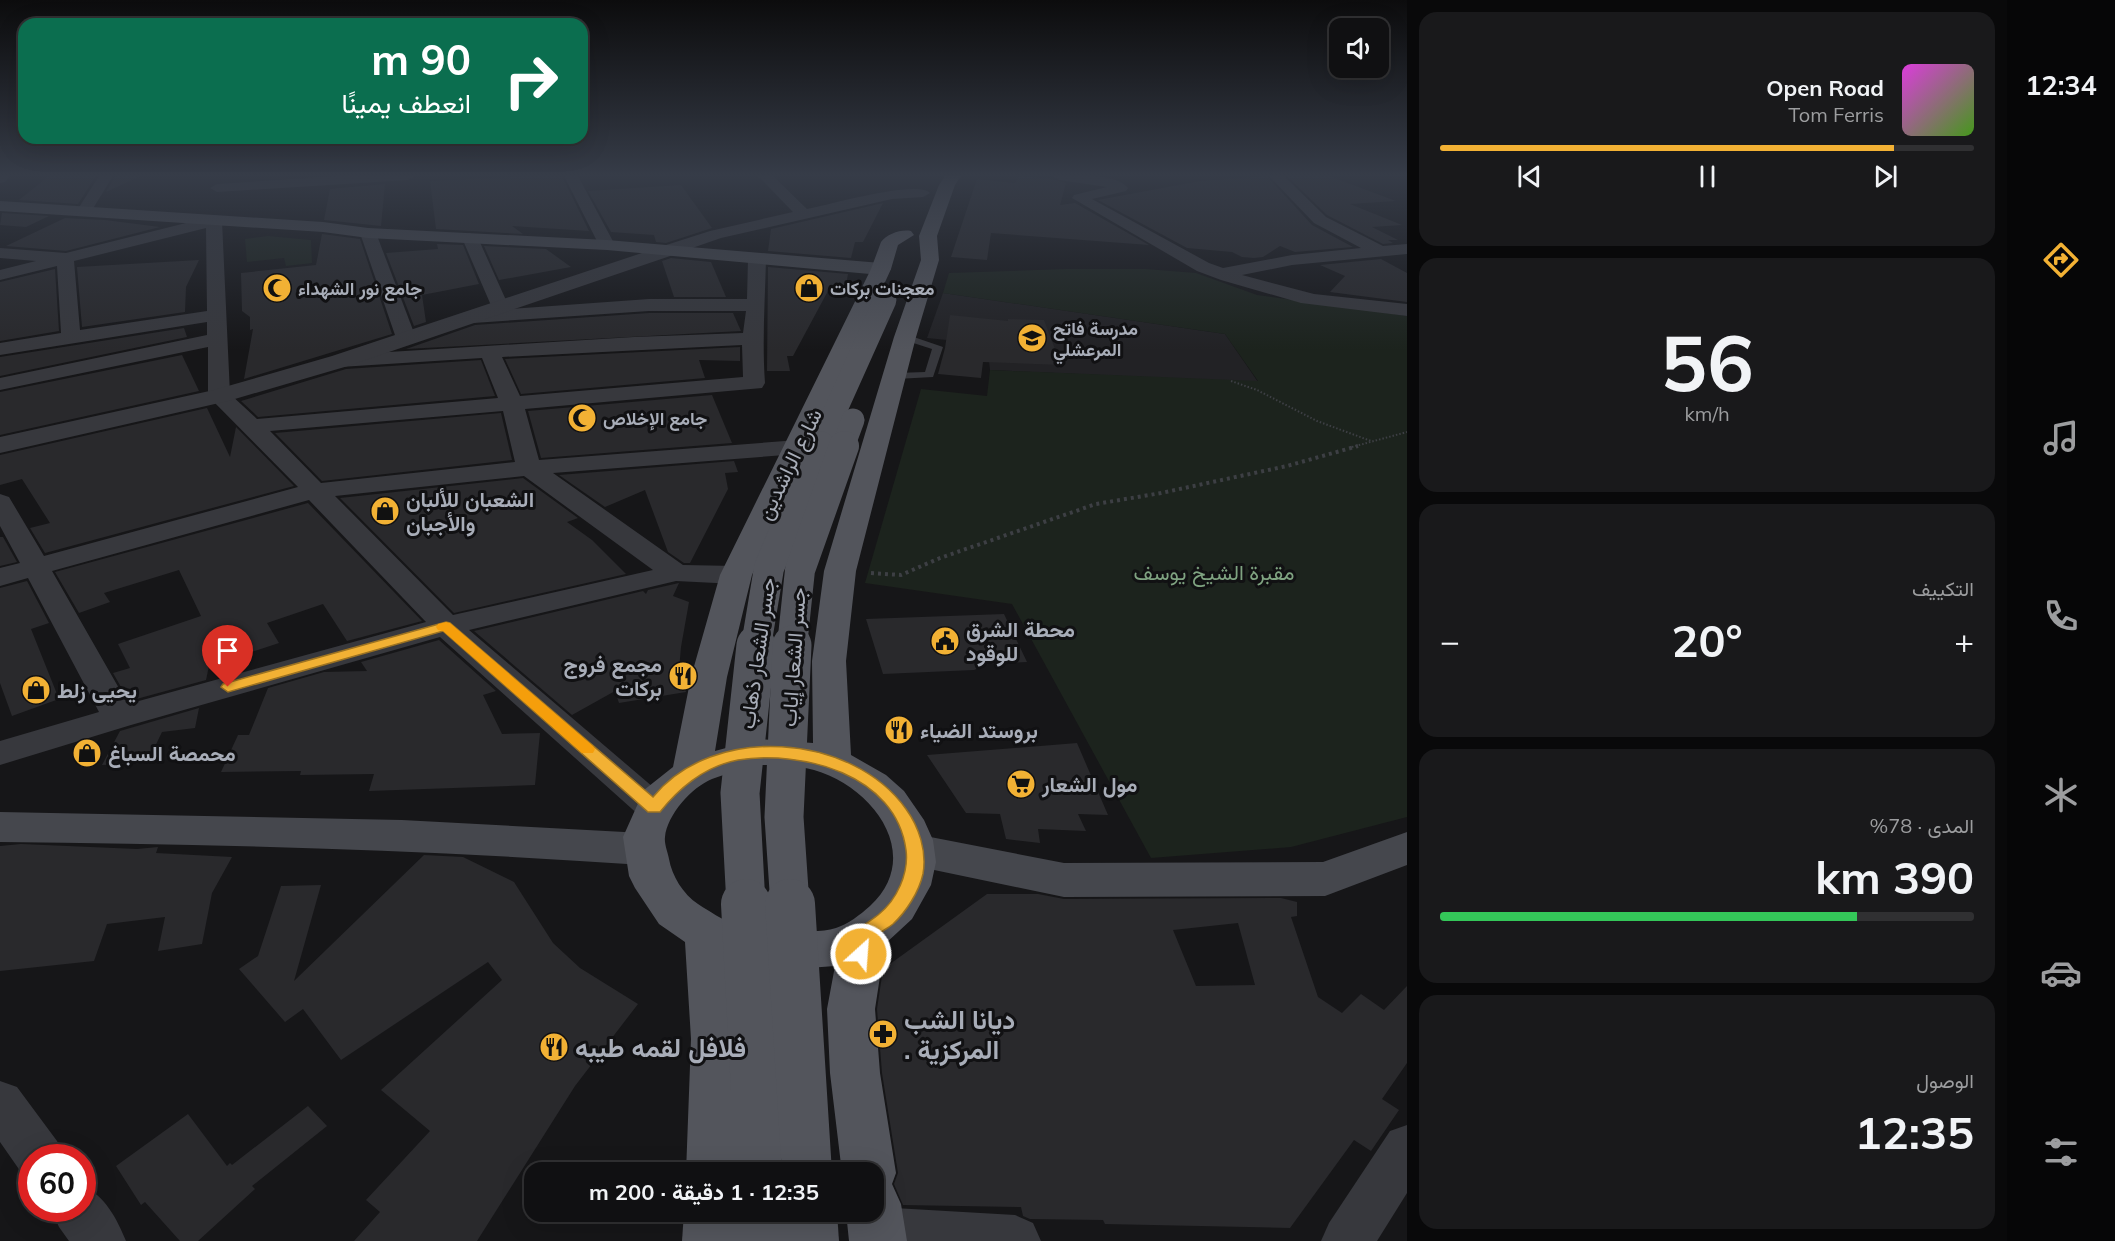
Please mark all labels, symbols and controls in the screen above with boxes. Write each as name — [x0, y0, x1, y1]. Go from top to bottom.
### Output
map controls — [1329, 18, 1389, 78]
button: sound — [1329, 18, 1389, 78]
text: 90 m — [371, 33, 471, 86]
icon: right — [492, 42, 570, 120]
text: 12:34 — [2025, 68, 2097, 102]
text: Open Road — [1766, 74, 1884, 102]
text: انعطف يمينًا — [341, 86, 471, 120]
text: Tom Ferris — [1788, 102, 1884, 127]
icon: previous — [1513, 160, 1546, 193]
icon: pause — [1691, 160, 1724, 193]
icon: next — [1869, 160, 1902, 193]
icon: directions — [2040, 239, 2082, 281]
mosque icon: جامع نور الشهداء — [261, 272, 293, 304]
shop icon: معجنات بركات — [793, 272, 825, 304]
place label: جامع نور الشهداء — [298, 277, 422, 301]
place label: معجنات بركات — [830, 277, 935, 300]
text: 56 — [1660, 313, 1754, 411]
place label: مدرسة فاتح المرعشلي — [1053, 317, 1138, 365]
school or university icon: مدرسة فاتح المرعشلي — [1016, 322, 1048, 354]
text: km/h — [1684, 401, 1730, 426]
mosque icon: جامع الإخلاص — [566, 402, 598, 434]
street label: شارع الراشدين — [751, 404, 829, 525]
place label: جامع الإخلاص — [603, 407, 707, 431]
icon: music — [2040, 417, 2082, 459]
place label: الشعبان للألبان والأجبان — [406, 486, 534, 537]
shop icon: الشعبان للألبان والأجبان — [369, 495, 401, 527]
park label: مقبرة الشيخ يوسف — [1133, 559, 1295, 587]
street label: جسر الشعار ذهاب — [733, 576, 781, 731]
text: التكييف — [1912, 576, 1974, 601]
street label: جسر الشعار إياب — [775, 587, 813, 728]
icon: phone — [2040, 595, 2082, 637]
text: 20° — [1671, 612, 1743, 668]
place label: محطة الشرق للوقود — [966, 616, 1075, 667]
text: − — [1440, 620, 1460, 661]
text: + — [1954, 620, 1974, 661]
pin — [202, 625, 253, 687]
public building icon: محطة الشرق للوقود — [929, 625, 961, 657]
icon: arrive — [211, 634, 244, 667]
place label: مجمع فروج بركات — [564, 651, 662, 702]
restaurant icon: مجمع فروج بركات — [667, 660, 699, 692]
shop icon: يحيى زلط — [20, 674, 52, 706]
place label: يحيى زلط — [57, 677, 137, 704]
restaurant icon: بروستد الضياء — [883, 714, 915, 746]
place label: بروستد الضياء — [920, 717, 1038, 744]
shop icon: محمصة السباغ — [71, 737, 103, 769]
place label: محمصة السباغ — [108, 740, 236, 768]
supermarket icon: مول الشعار — [1005, 768, 1037, 800]
place label: مول الشعار — [1041, 771, 1137, 798]
icon: climate — [2040, 774, 2082, 816]
text: المدى · 78% — [1870, 813, 1974, 838]
text: 390 km — [1815, 849, 1974, 905]
position arrow — [829, 922, 893, 986]
icon: car — [2040, 952, 2082, 994]
place label: ديانا الشب . المركزية — [904, 1003, 1015, 1066]
pharmacy icon: ديانا الشب . المركزية — [867, 1018, 899, 1050]
restaurant icon: فلافل لقمه طيبه — [538, 1031, 570, 1063]
place label: فلافل لقمه طيبه — [575, 1031, 746, 1064]
text: الوصول — [1916, 1068, 1974, 1093]
text: 12:35 — [1855, 1104, 1974, 1160]
icon: filters — [2040, 1131, 2082, 1173]
speed limit sign: 60 — [18, 1144, 96, 1222]
text: 12:35 · 1 دقيقة · 200 m — [589, 1178, 819, 1206]

